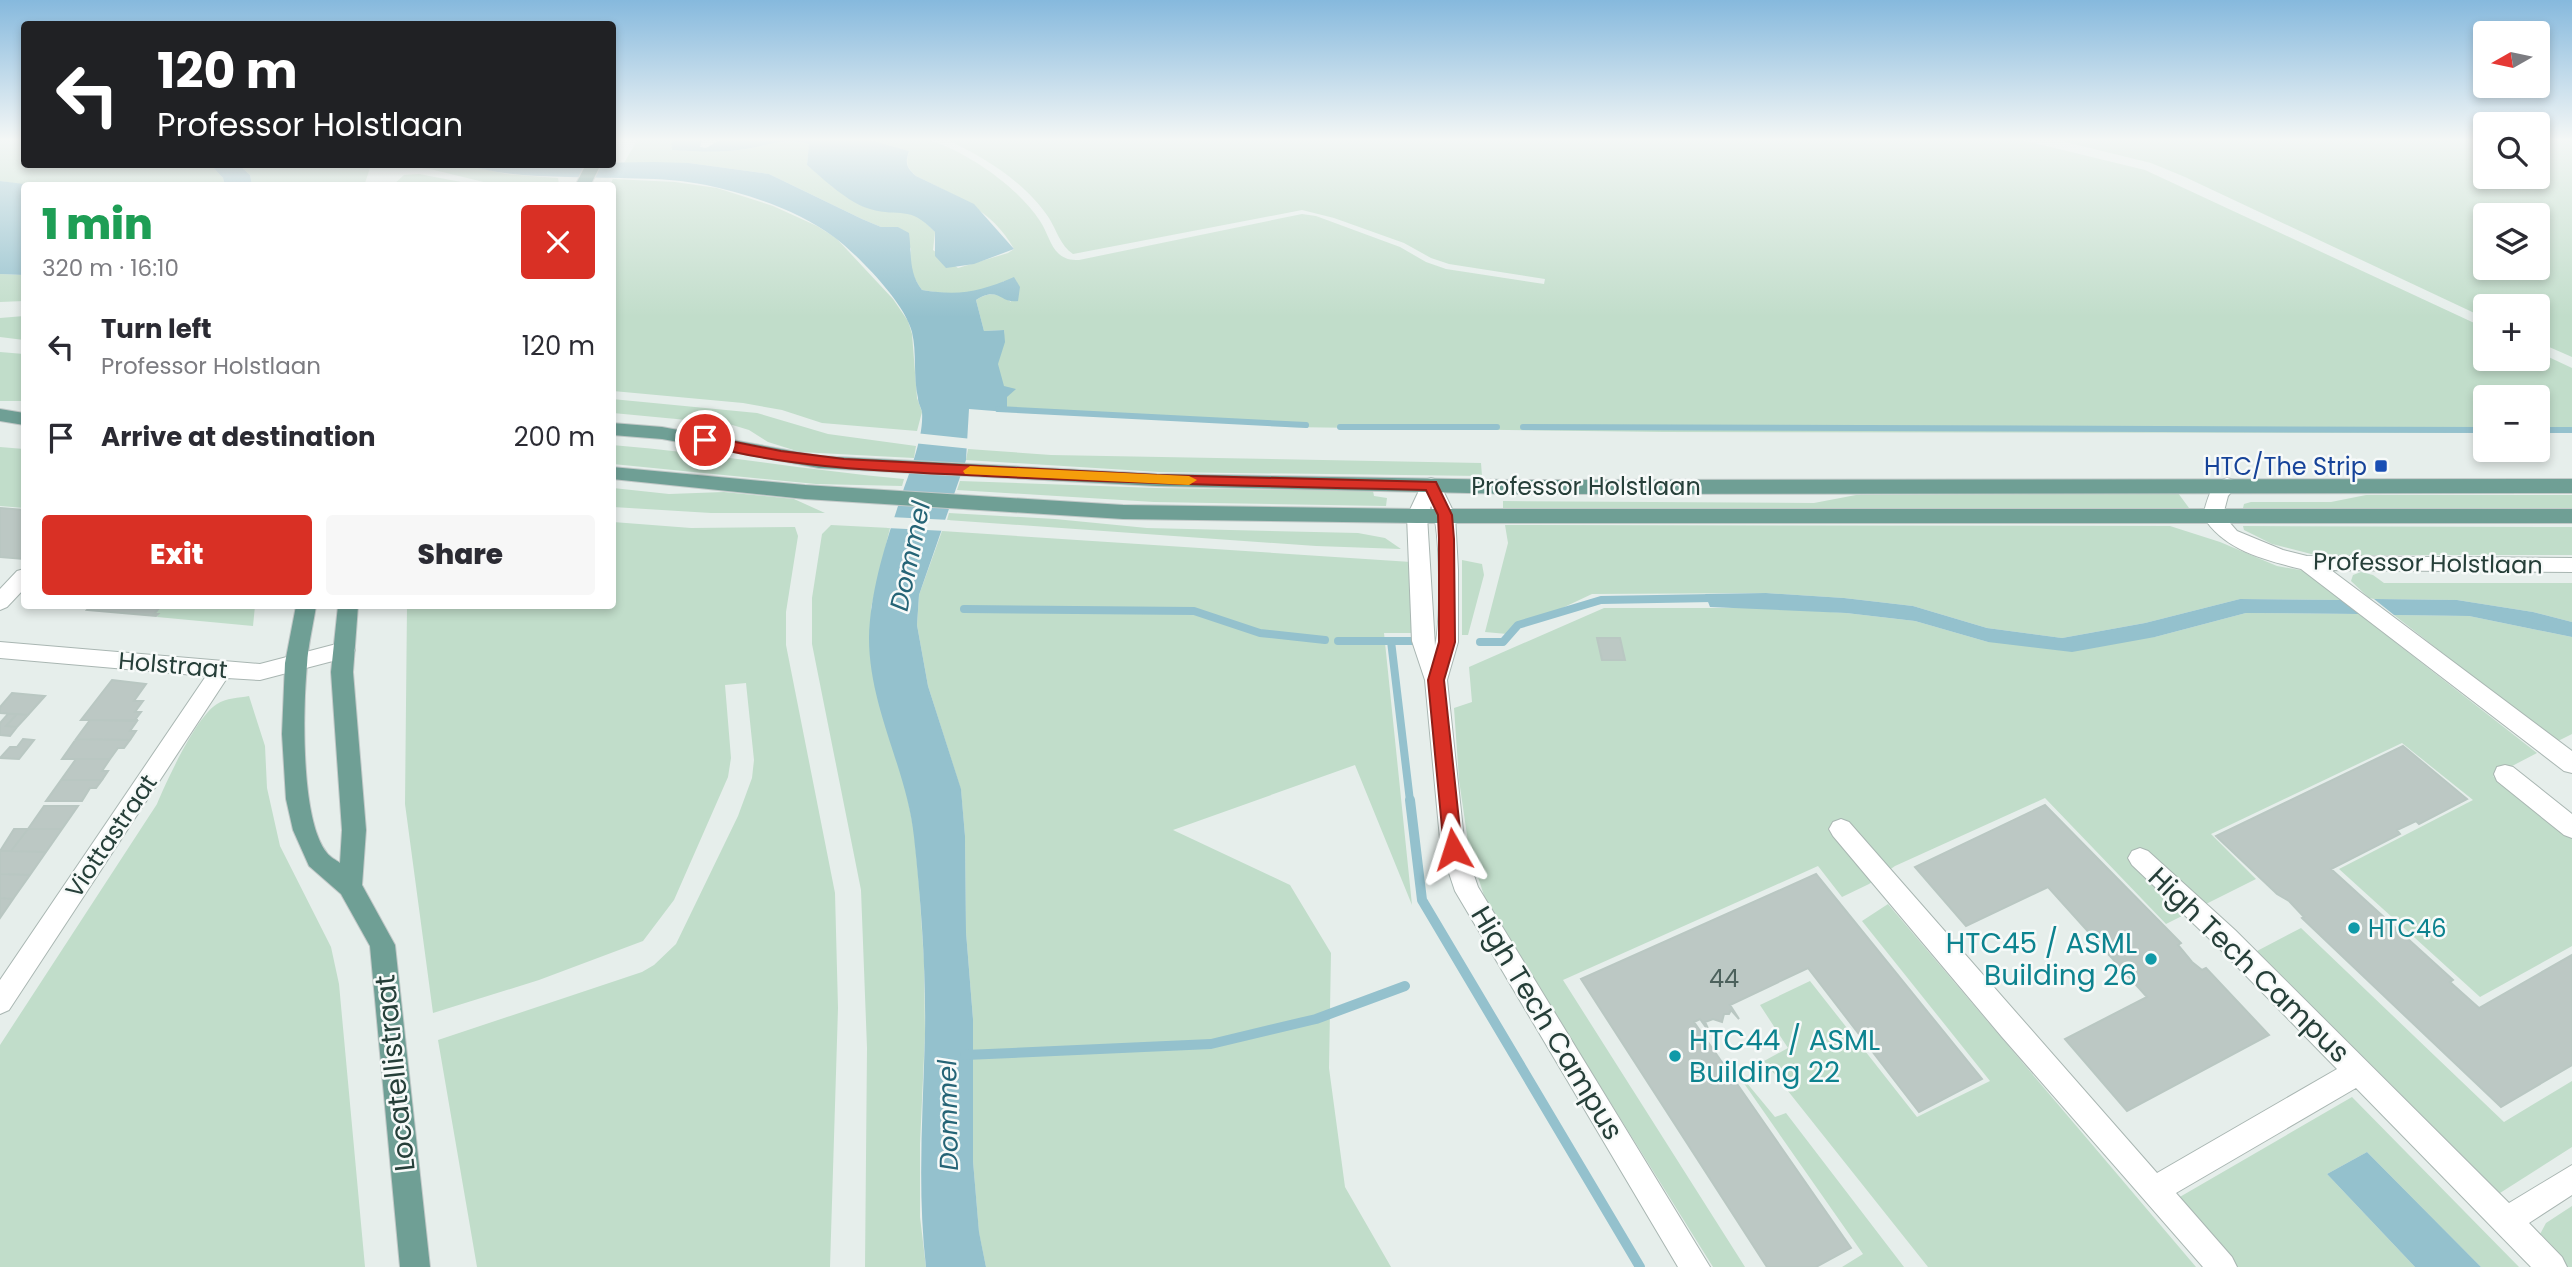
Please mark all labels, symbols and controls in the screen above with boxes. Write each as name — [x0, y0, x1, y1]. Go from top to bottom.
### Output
north arrow — [2473, 21, 2550, 98]
map controls — [2473, 21, 2550, 462]
text: 120 m — [157, 37, 298, 105]
icon: left — [42, 49, 133, 140]
text: Professor Holstlaan — [157, 102, 463, 147]
button: search — [2473, 112, 2550, 189]
text: 1 min — [42, 195, 153, 254]
button: layers — [2473, 203, 2550, 280]
button: close — [521, 205, 595, 279]
text: 320 m · 16:10 — [42, 252, 179, 284]
button: + — [2473, 294, 2550, 371]
text: Turn left — [101, 311, 212, 347]
icon: left — [42, 328, 80, 366]
text: 120 m — [522, 328, 595, 364]
text: Professor Holstlaan — [101, 350, 321, 382]
button: − — [2473, 385, 2550, 462]
pin — [675, 410, 735, 470]
icon: arrive — [42, 419, 80, 457]
text: Arrive at destination — [101, 419, 376, 455]
text: 200 m — [514, 419, 595, 455]
icon: arrive — [686, 421, 724, 459]
place label: HTC/The Strip — [2204, 450, 2367, 483]
marker: HTC/The Strip — [2373, 458, 2389, 474]
street label: Professor Holstlaan — [1471, 470, 1701, 503]
water label: Dommel — [881, 497, 939, 614]
button: Exit — [42, 515, 312, 595]
button: Share — [326, 515, 595, 595]
street label: Professor Holstlaan — [2313, 544, 2543, 582]
street label: Holstraat — [117, 644, 229, 686]
street label: Viottastraat — [57, 768, 165, 904]
position arrow — [1416, 812, 1490, 886]
street label: High Tech Campus — [2140, 858, 2358, 1072]
street label: High Tech Campus — [1462, 899, 1632, 1147]
place label: HTC46 — [2368, 912, 2446, 945]
marker: HTC46 — [2346, 920, 2362, 936]
place label: HTC45 / ASML Building 26 — [1946, 924, 2137, 995]
marker: HTC45 / ASML Building 26 — [2143, 951, 2159, 967]
house number: 44 — [1709, 962, 1739, 995]
street label: Locatellistraat — [365, 973, 425, 1173]
place label: HTC44 / ASML Building 22 — [1689, 1021, 1880, 1092]
marker: HTC44 / ASML Building 22 — [1667, 1048, 1683, 1064]
water label: Dommel — [929, 1059, 967, 1171]

